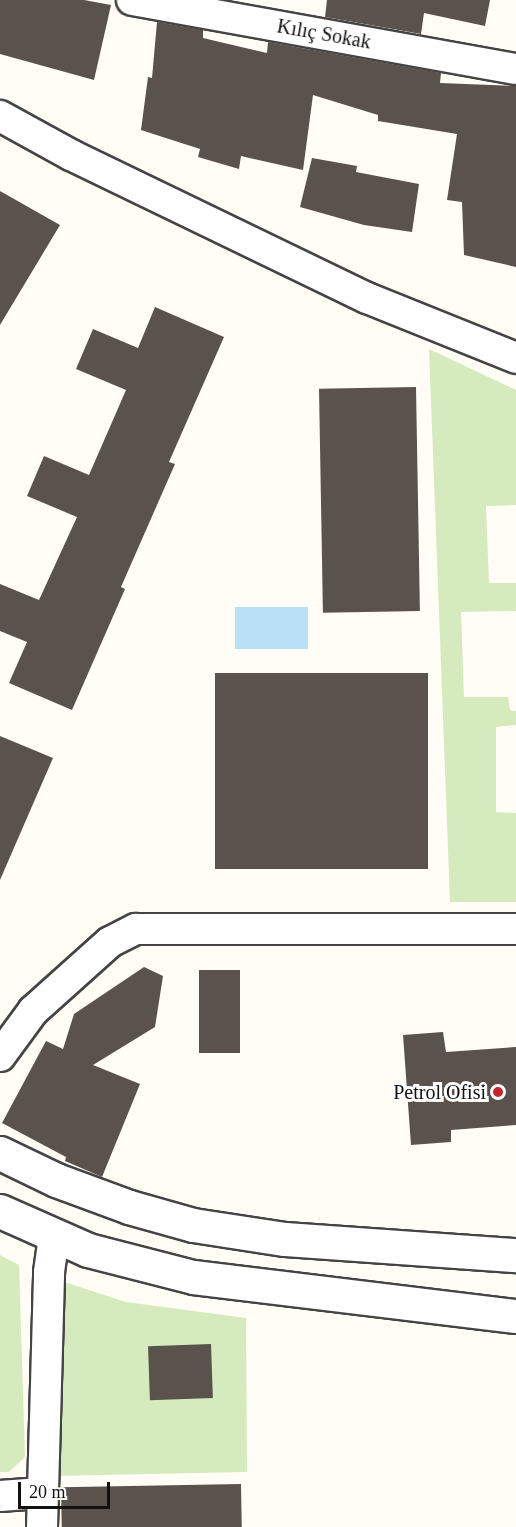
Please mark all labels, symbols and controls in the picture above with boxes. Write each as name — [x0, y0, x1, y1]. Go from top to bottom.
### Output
street label: Kılıç Sokak — [275, 14, 373, 54]
place label: Petrol Ofisi — [393, 1080, 486, 1104]
marker: Petrol Ofisi — [491, 1085, 505, 1099]
scale bar — [21, 1470, 112, 1508]
text: 20 m — [29, 1482, 66, 1502]

